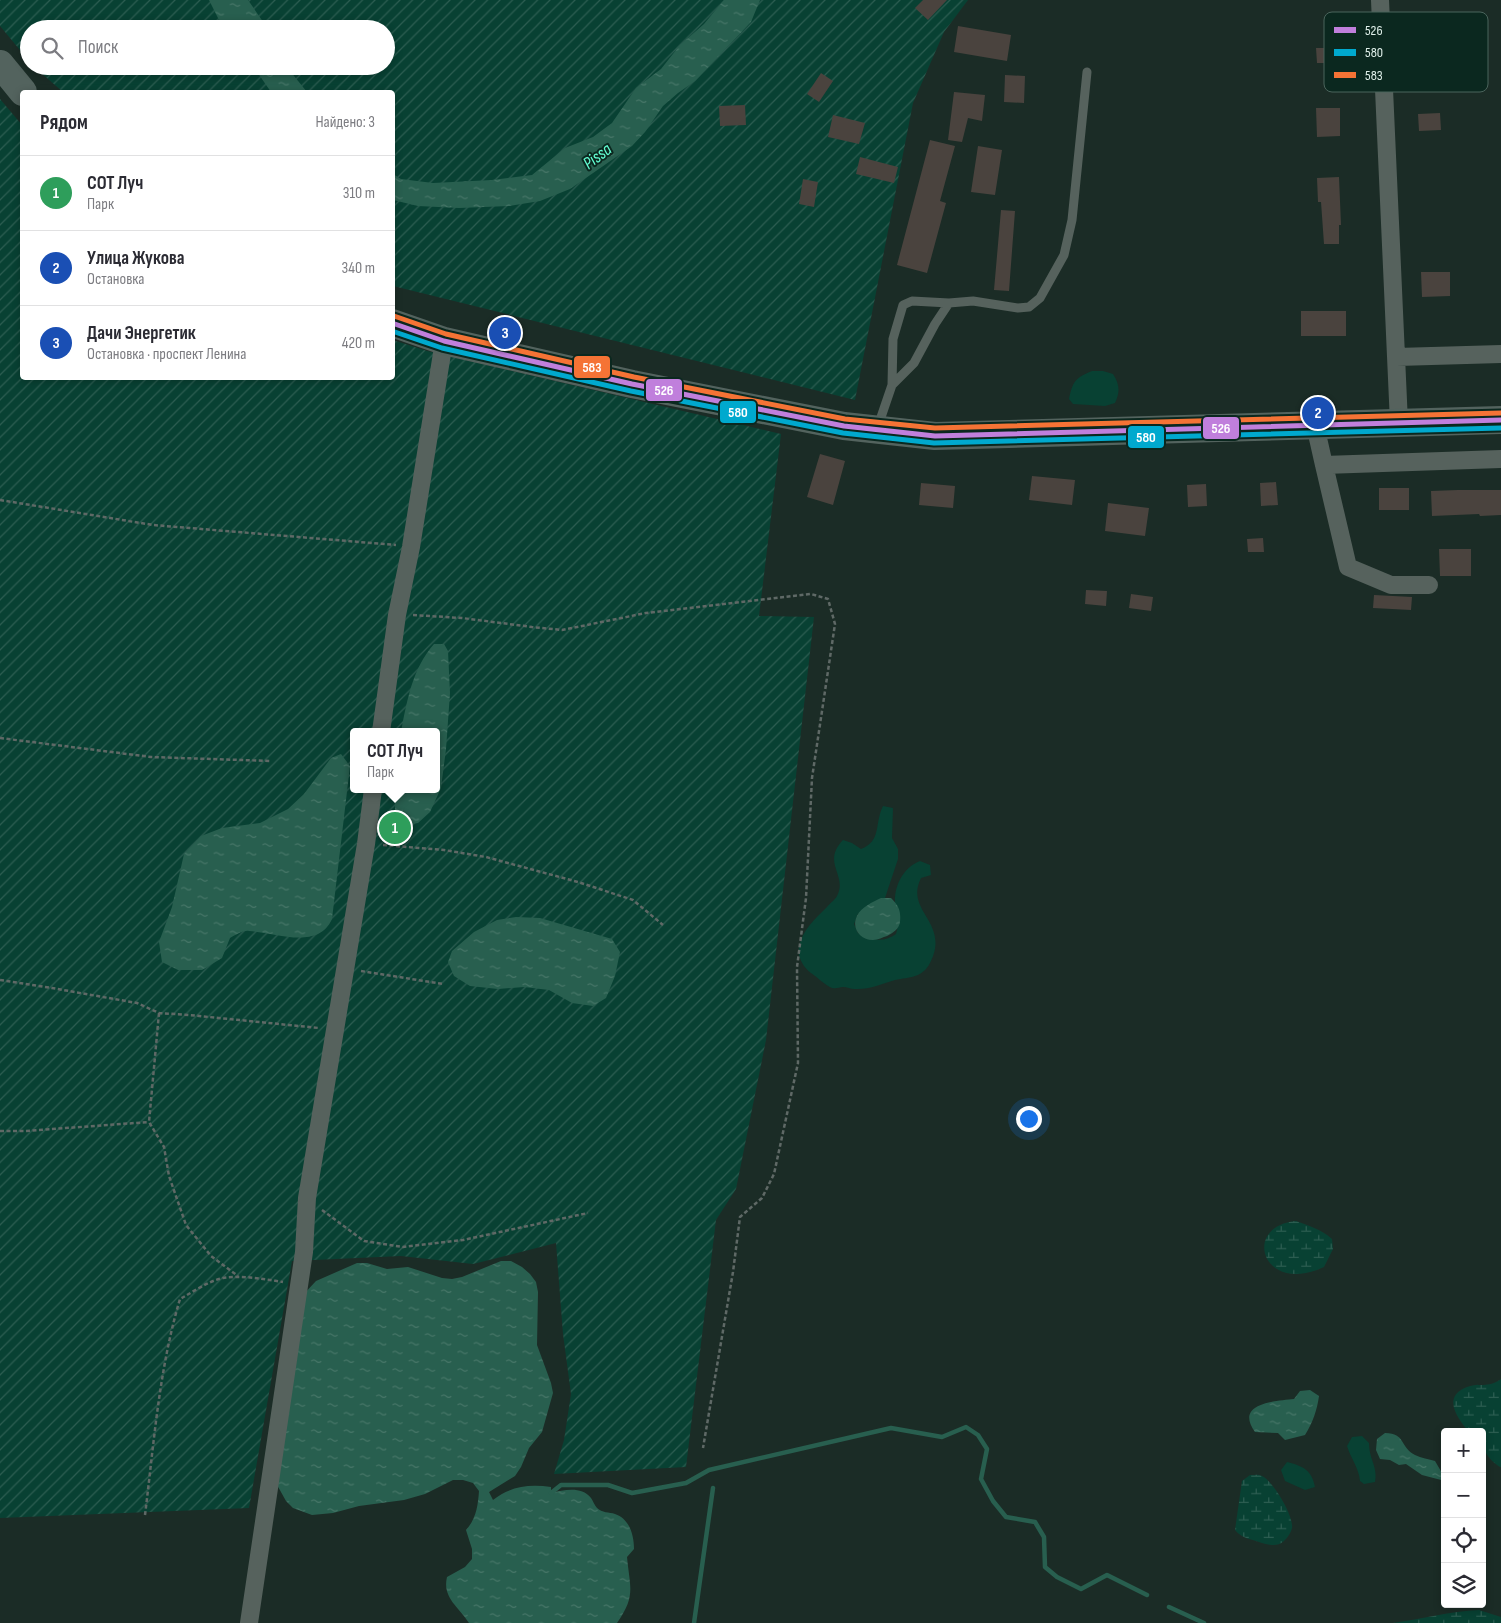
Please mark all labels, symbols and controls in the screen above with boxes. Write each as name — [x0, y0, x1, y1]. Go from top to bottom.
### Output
legend — [1324, 12, 1488, 92]
search box — [20, 20, 395, 75]
text: 526 — [1365, 22, 1383, 39]
icon: search — [38, 34, 66, 62]
text: Поиск — [78, 36, 118, 59]
text: 580 — [1365, 44, 1383, 61]
text: 583 — [1365, 67, 1383, 84]
text: Рядом — [40, 110, 88, 135]
text: Найдено: 3 — [315, 113, 375, 132]
water label: Pissa — [579, 138, 616, 174]
text: СОТ Луч — [87, 172, 143, 195]
text: 1 — [53, 184, 59, 203]
text: 310 m — [343, 184, 375, 203]
text: Парк — [87, 195, 114, 214]
text: Улица Жукова — [87, 247, 184, 270]
text: 2 — [52, 259, 60, 278]
text: 340 m — [342, 259, 375, 278]
text: Остановка — [87, 270, 144, 289]
pin: 3 — [489, 314, 521, 352]
text: Дачи Энергетик — [87, 322, 196, 345]
text: 3 — [52, 334, 60, 353]
text: 420 m — [342, 334, 375, 353]
text: Остановка · проспект Ленина — [87, 345, 246, 364]
line badge: 583 — [573, 355, 611, 379]
text: 583 — [582, 359, 602, 376]
line badge: 526 — [645, 378, 683, 402]
text: 526 — [655, 382, 674, 399]
pin: 2 — [1302, 394, 1334, 432]
line badge: 580 — [719, 400, 757, 424]
text: 580 — [728, 404, 748, 421]
line badge: 526 — [1202, 416, 1240, 440]
text: 526 — [1212, 420, 1231, 437]
line badge: 580 — [1127, 425, 1165, 449]
text: 580 — [1136, 429, 1156, 446]
popup — [350, 728, 440, 793]
text: СОТ Луч — [367, 740, 423, 763]
text: Парк — [367, 763, 394, 782]
pin: 1 — [379, 809, 411, 847]
your location — [1016, 1106, 1042, 1132]
map controls — [1441, 1428, 1486, 1608]
button: + — [1441, 1428, 1486, 1473]
button: − — [1441, 1473, 1486, 1518]
button: locate — [1441, 1518, 1486, 1563]
button: layers — [1441, 1563, 1486, 1608]

